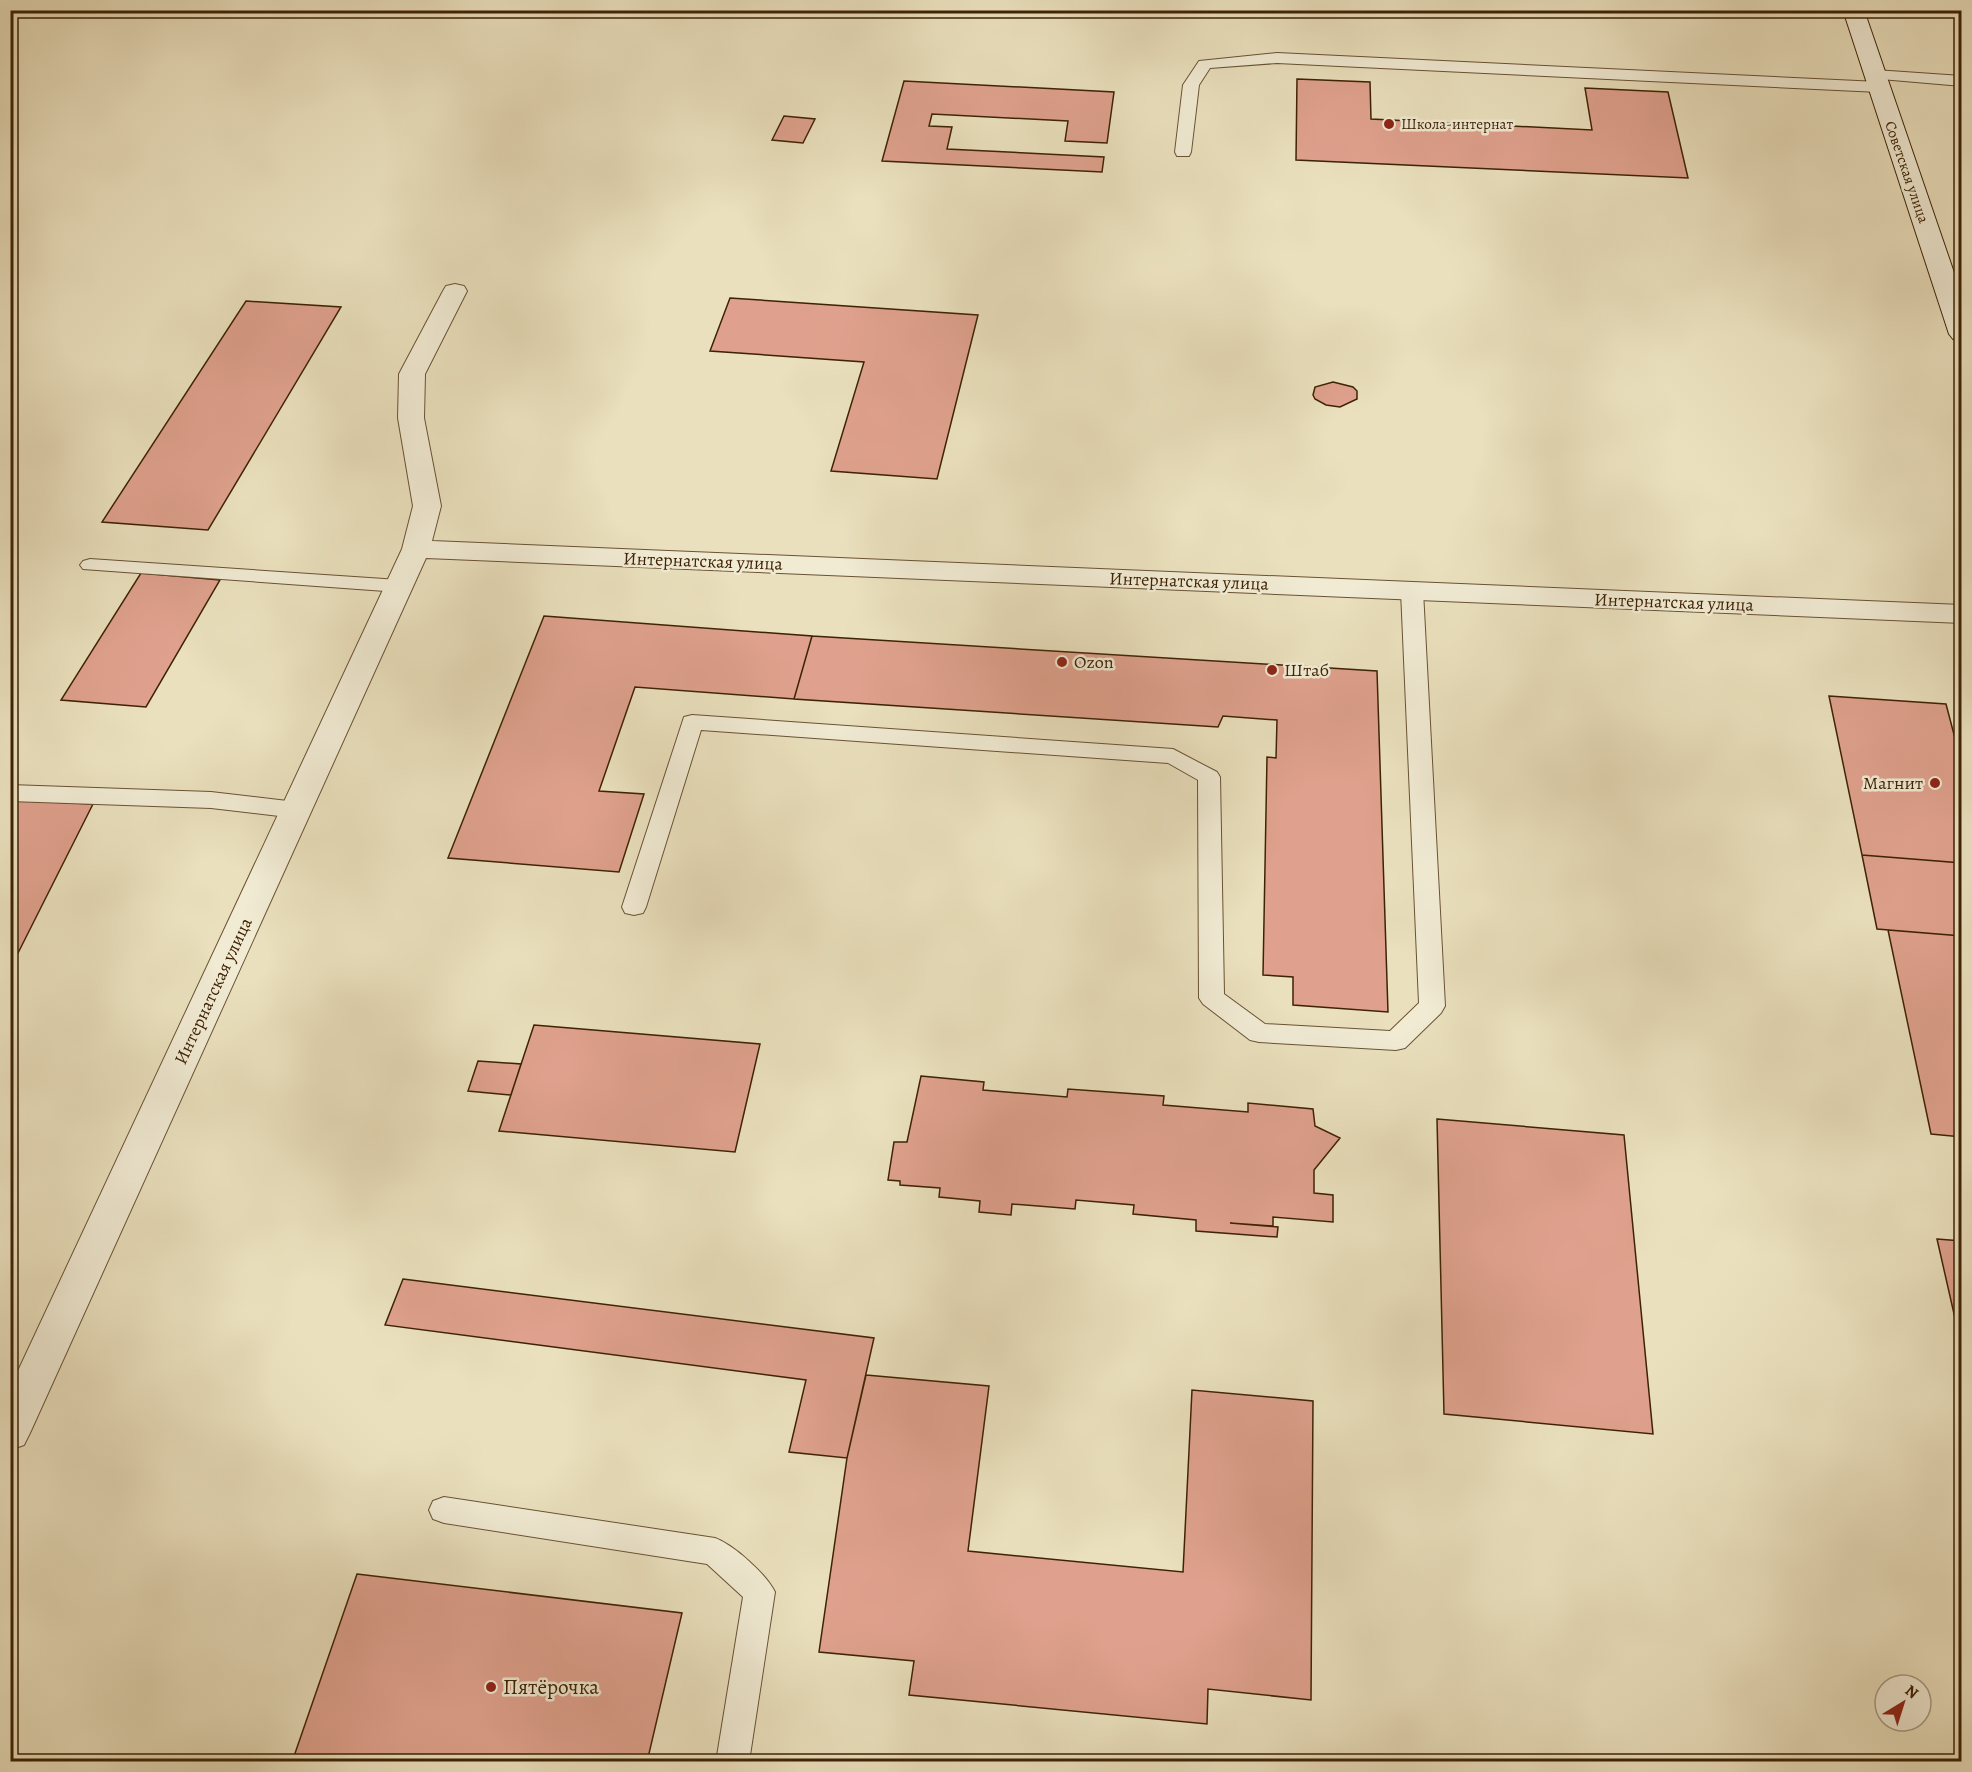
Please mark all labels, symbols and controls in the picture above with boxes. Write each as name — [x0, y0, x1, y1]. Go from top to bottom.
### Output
place label: Школа-интернат — [1401, 114, 1514, 134]
marker: Школа-интернат — [1382, 117, 1396, 131]
street label: Советская улица — [1880, 118, 1934, 226]
street label: Интернатская улица — [623, 546, 784, 576]
street label: Интернатская улица — [1109, 566, 1270, 596]
street label: Интернатская улица — [1594, 587, 1755, 617]
place label: Ozon — [1074, 650, 1114, 674]
marker: Ozon — [1055, 655, 1069, 669]
place label: Штаб — [1284, 658, 1329, 682]
marker: Штаб — [1265, 663, 1279, 677]
place label: Магнит — [1863, 771, 1923, 795]
marker: Магнит — [1928, 776, 1942, 790]
street label: Интернатская улица — [168, 913, 258, 1068]
place label: Пятёрочка — [503, 1673, 599, 1701]
north arrow — [1873, 1673, 1933, 1733]
marker: Пятёрочка — [484, 1680, 498, 1694]
text: N — [1900, 1680, 1923, 1704]

